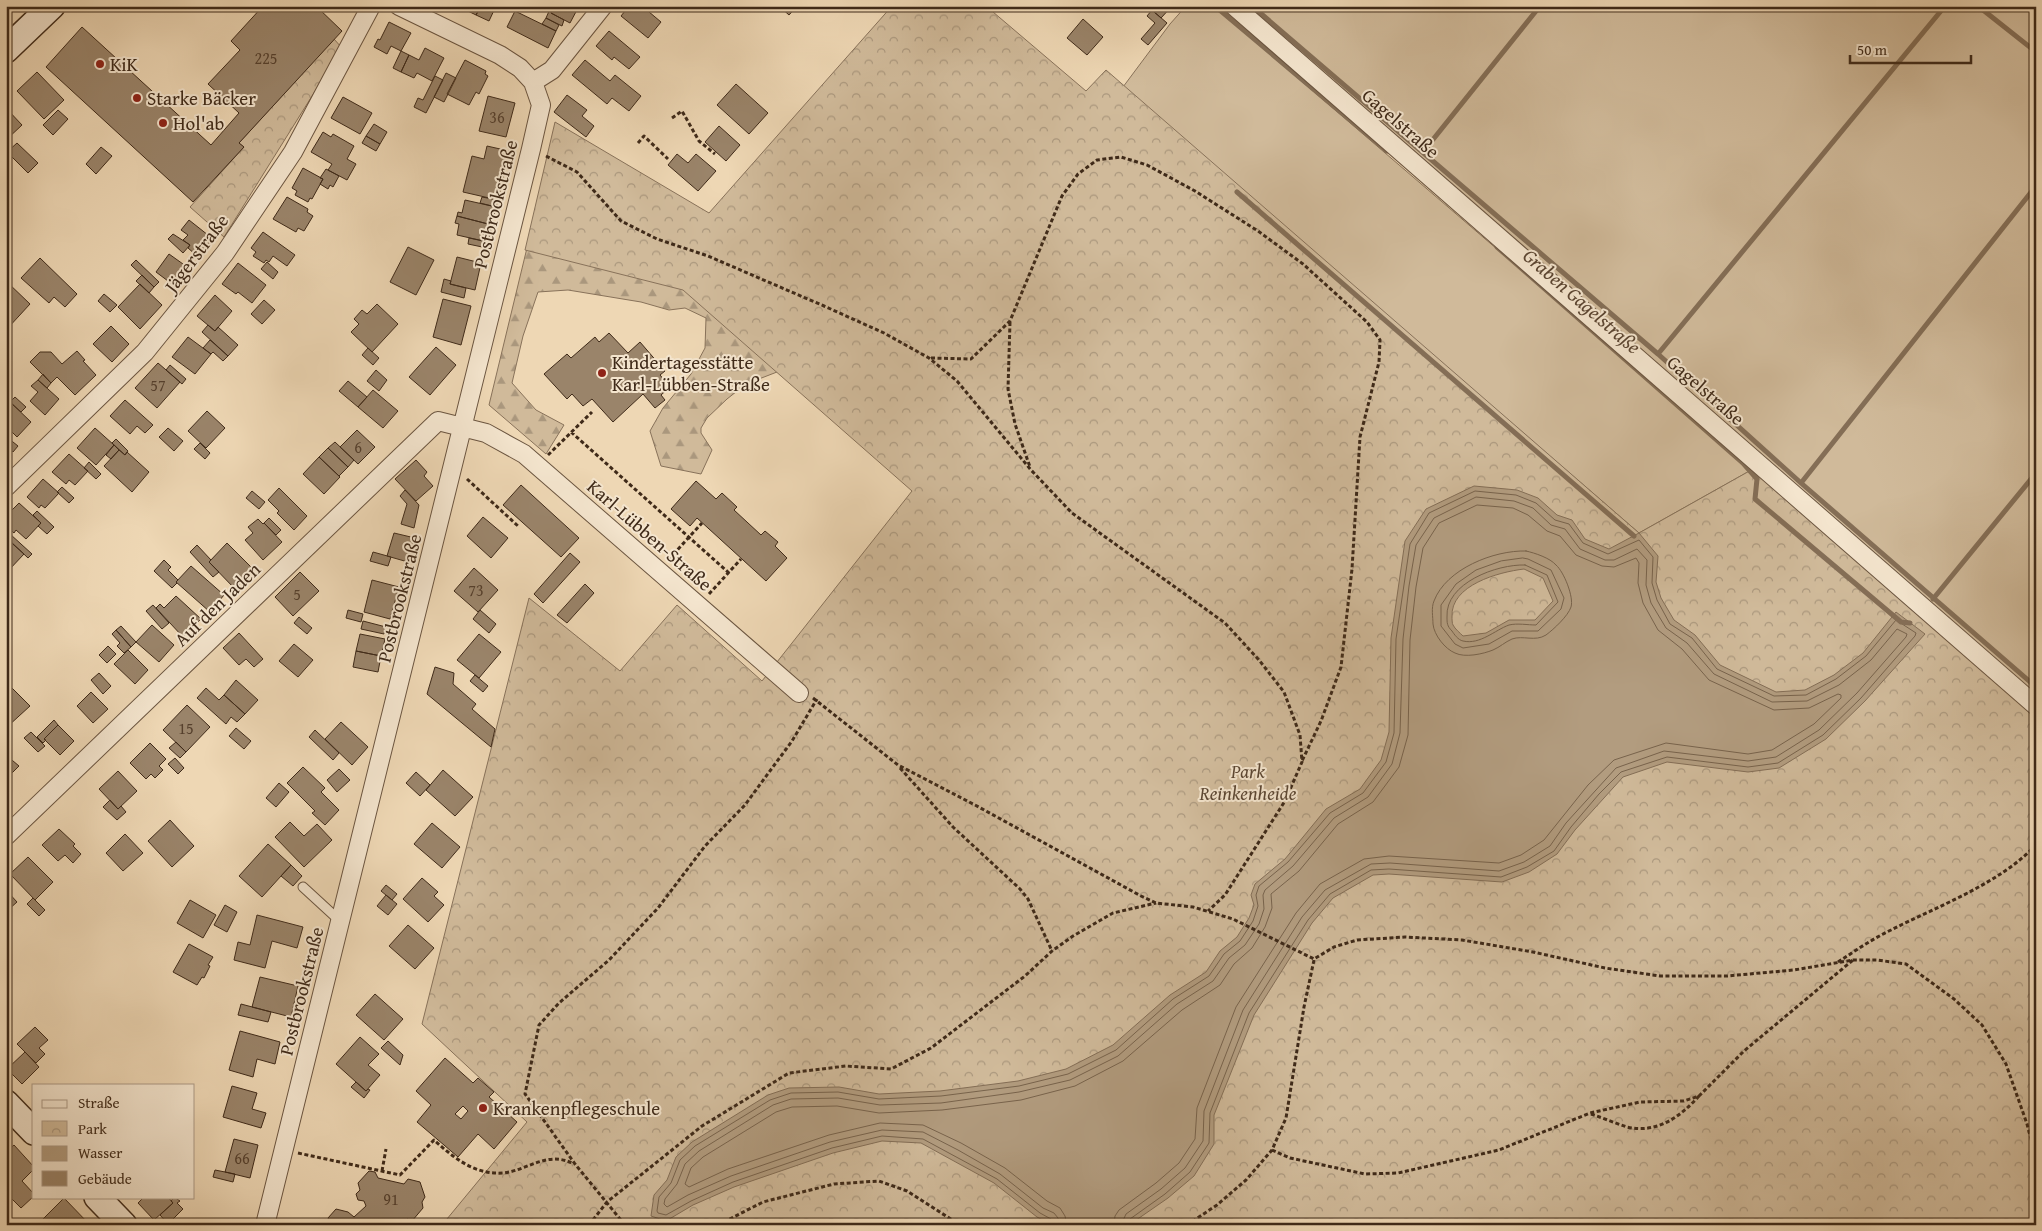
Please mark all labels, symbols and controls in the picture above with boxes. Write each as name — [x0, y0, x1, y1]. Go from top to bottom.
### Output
scale bar — [1850, 32, 1971, 64]
text: 50 m — [1857, 39, 1888, 60]
house number: 225 — [254, 46, 278, 70]
place label: KiK — [110, 50, 139, 78]
marker: KiK — [94, 58, 106, 70]
street label: Gagelstraße — [1356, 81, 1446, 165]
place label: Starke Bäcker — [147, 84, 256, 112]
marker: Starke Bäcker — [131, 92, 143, 104]
house number: 36 — [489, 105, 505, 129]
place label: Hol'ab — [173, 109, 225, 137]
marker: Hol'ab — [157, 117, 169, 129]
street label: Postbrookstraße — [466, 137, 525, 271]
street label: Jägerstraße — [156, 208, 235, 300]
water label: Graben Gagelstraße — [1517, 241, 1648, 360]
place label: Kindertagesstätte Karl-Lübben-Straße — [612, 348, 770, 398]
street label: Gagelstraße — [1661, 348, 1751, 432]
marker: Kindertagesstätte Karl-Lübben-Straße — [596, 367, 608, 379]
house number: 57 — [150, 373, 166, 397]
house number: 6 — [354, 435, 362, 459]
street label: Karl-Lübben-Straße — [581, 473, 719, 597]
street label: Postbrookstraße — [370, 531, 429, 665]
street label: Auf den Jaden — [167, 555, 267, 653]
house number: 73 — [468, 578, 484, 602]
house number: 5 — [293, 582, 301, 606]
house number: 15 — [178, 716, 194, 740]
park label: Park Reinkenheide — [1198, 757, 1297, 807]
street label: Postbrookstraße — [272, 924, 331, 1058]
legend — [32, 1084, 195, 1198]
text: Straße — [78, 1092, 120, 1113]
place label: Krankenpflegeschule — [493, 1094, 660, 1122]
marker: Krankenpflegeschule — [477, 1102, 489, 1114]
text: Park — [78, 1118, 107, 1139]
text: Wasser — [78, 1142, 122, 1163]
house number: 66 — [234, 1146, 250, 1170]
text: Gebäude — [78, 1168, 132, 1189]
house number: 91 — [383, 1187, 399, 1211]

